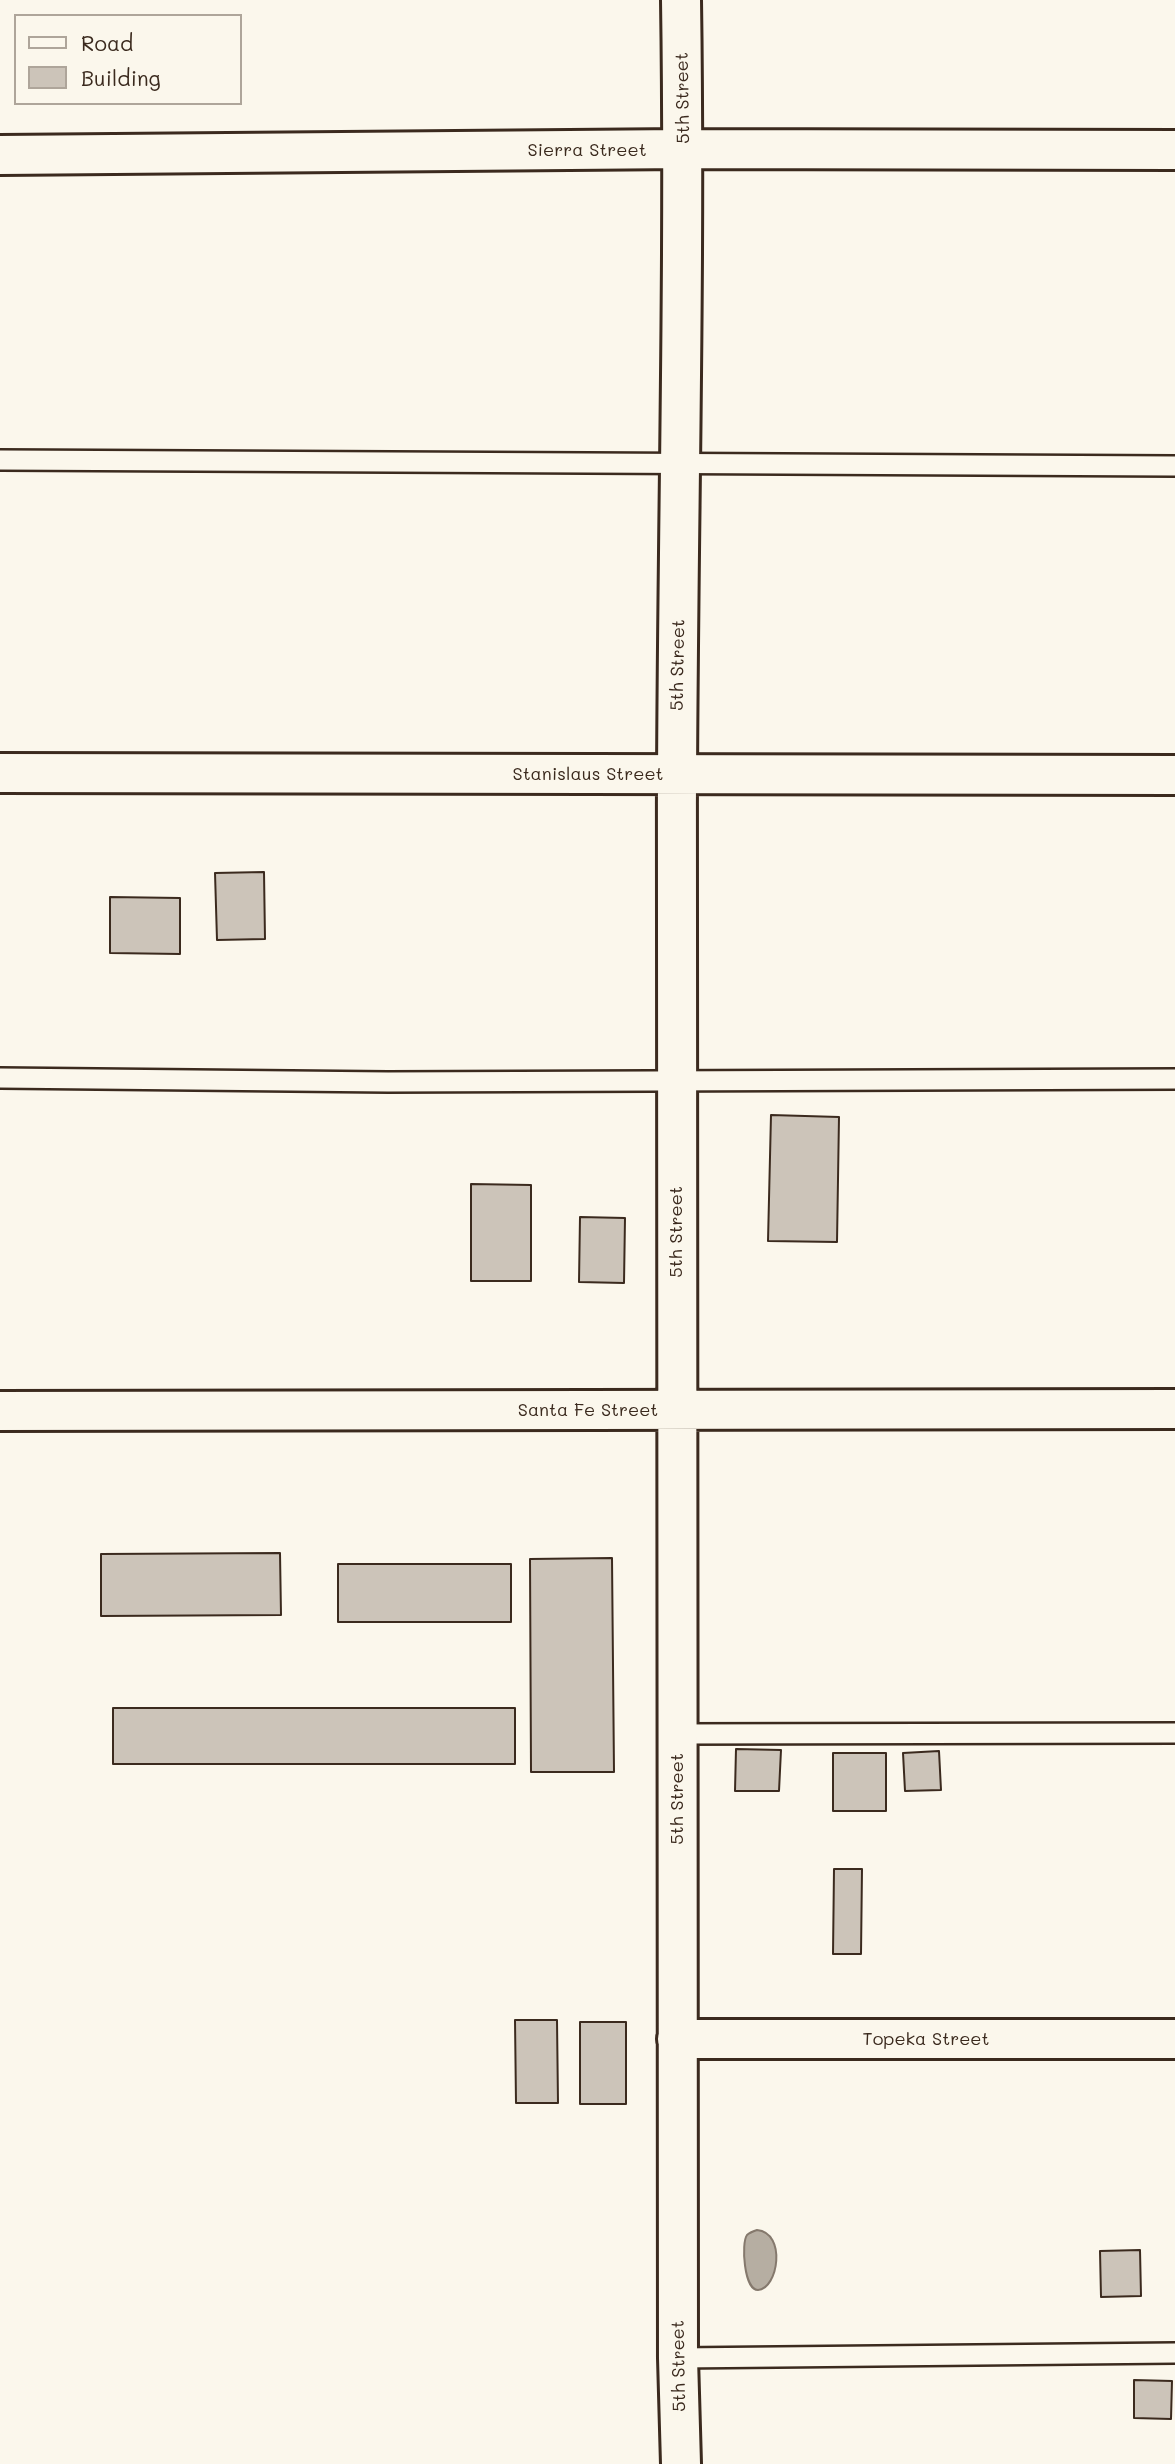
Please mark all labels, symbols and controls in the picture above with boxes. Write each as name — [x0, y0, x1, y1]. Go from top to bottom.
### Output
legend — [14, 14, 242, 105]
text: Road — [81, 29, 133, 56]
street label: 5th Street — [671, 52, 695, 144]
text: Building — [81, 64, 161, 91]
street label: Sierra Street — [527, 139, 647, 161]
street label: 5th Street — [666, 619, 690, 711]
street label: Stanislaus Street — [513, 763, 663, 785]
street label: 5th Street — [665, 1186, 687, 1278]
street label: Santa Fe Street — [518, 1399, 658, 1421]
street label: 5th Street — [666, 1753, 688, 1845]
street label: Topeka Street — [863, 2028, 989, 2050]
street label: 5th Street — [667, 2320, 691, 2412]

